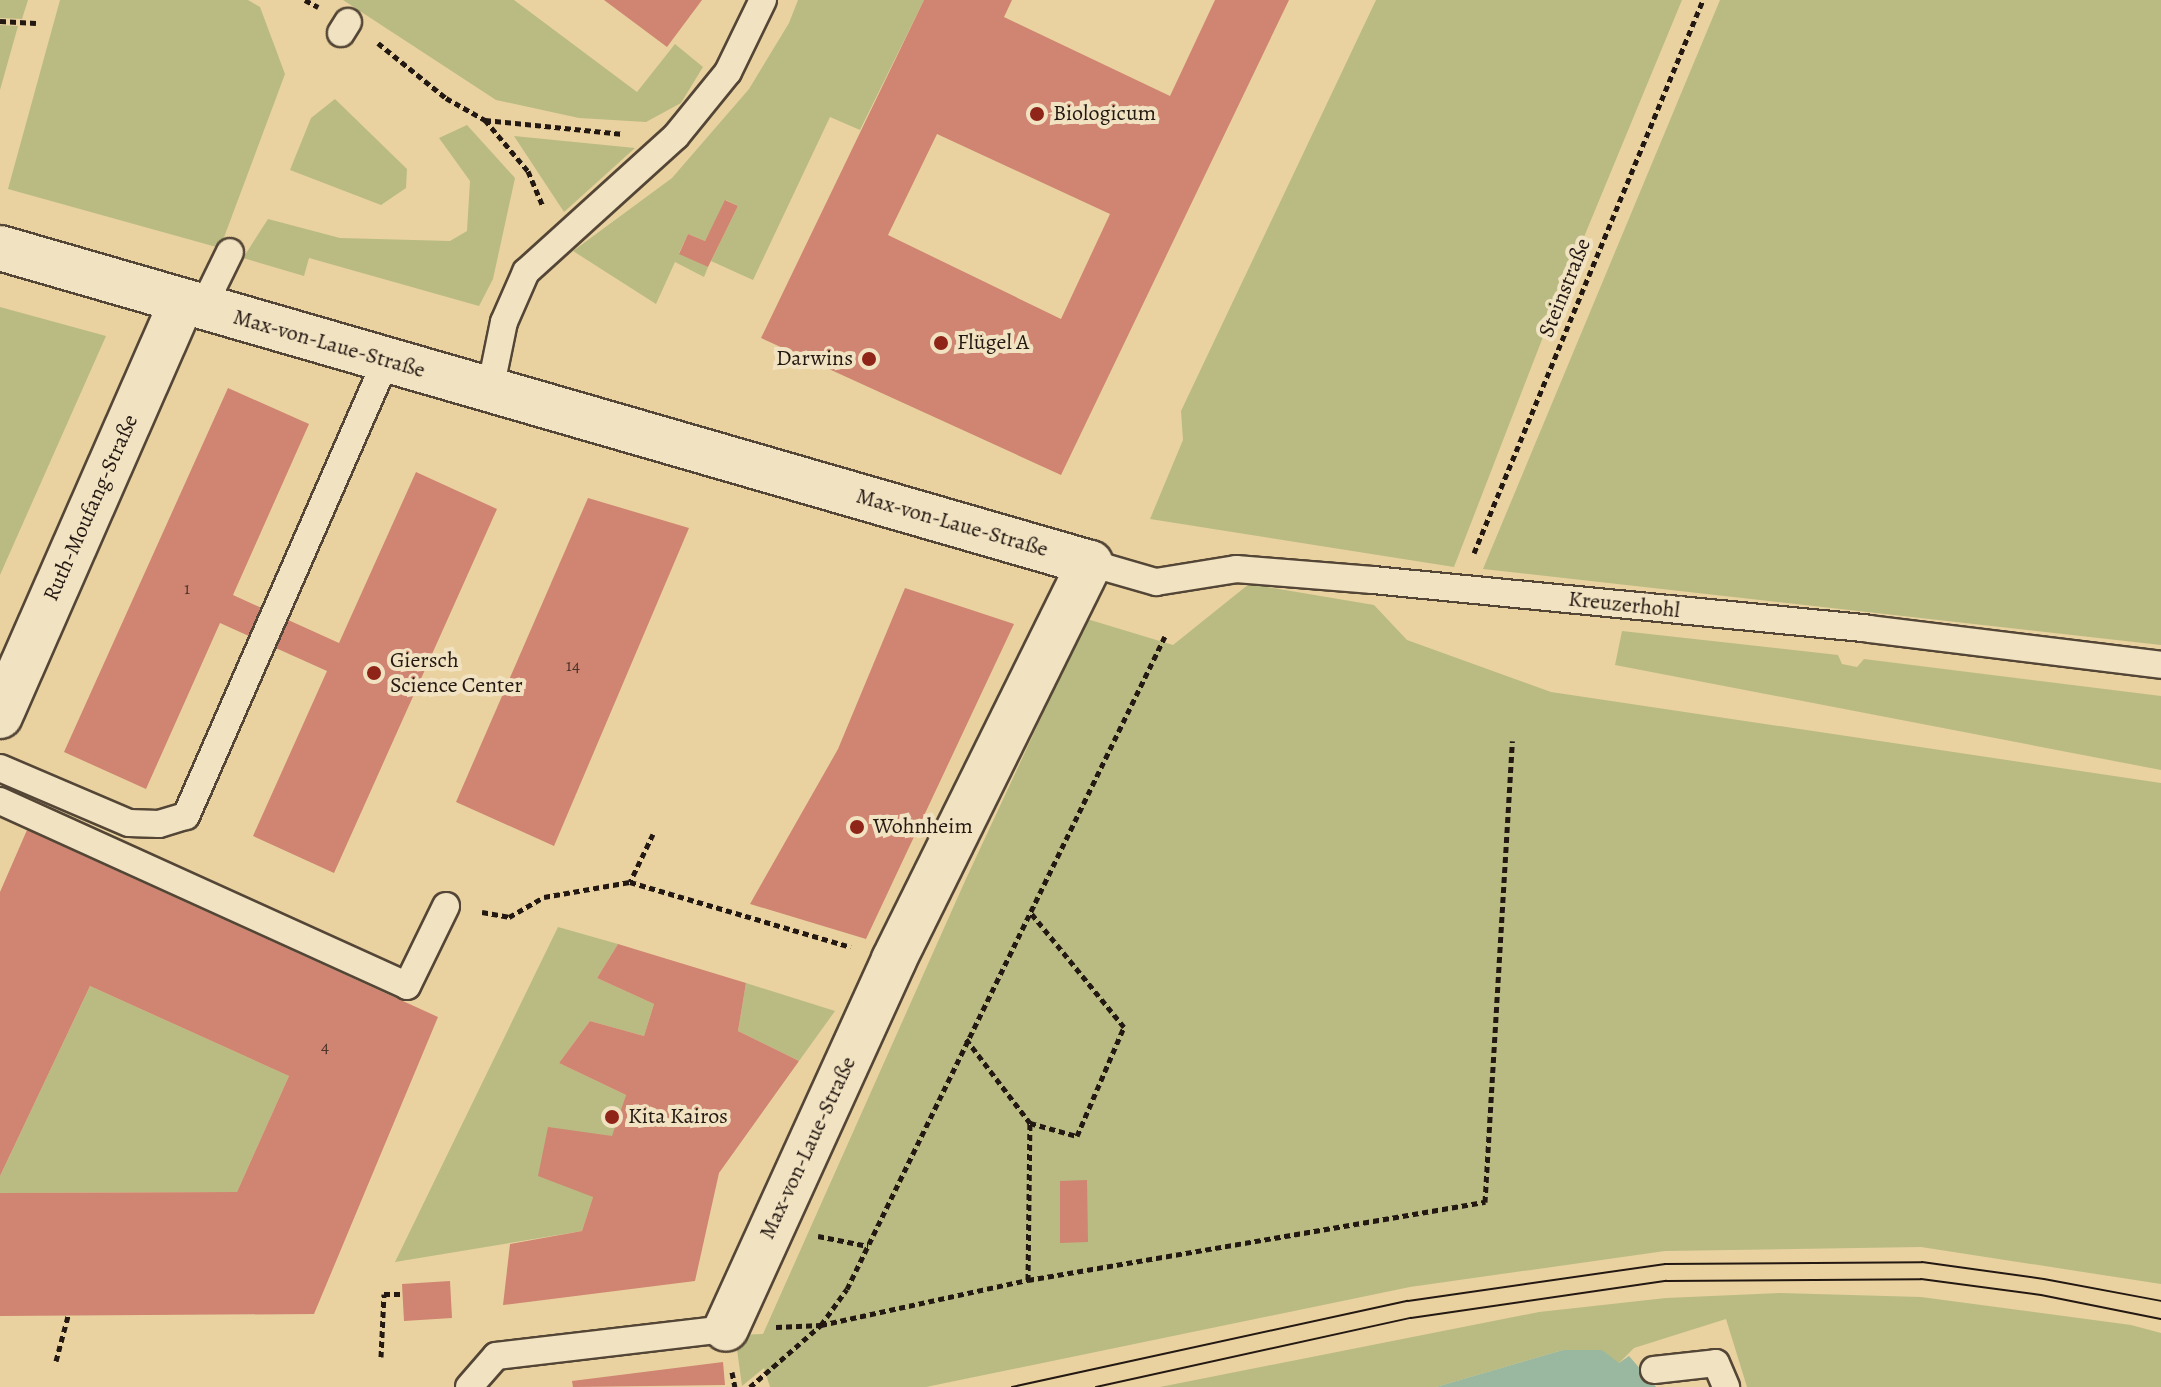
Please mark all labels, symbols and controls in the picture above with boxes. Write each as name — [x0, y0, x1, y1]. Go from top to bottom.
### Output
place label: Biologicum — [1053, 101, 1156, 127]
marker: Biologicum — [1028, 105, 1046, 123]
street label: Steinstraße — [1533, 235, 1597, 341]
street label: Max-von-Laue-Straße — [230, 304, 428, 384]
place label: Flügel A — [957, 330, 1029, 356]
marker: Flügel A — [932, 334, 950, 352]
place label: Darwins — [776, 346, 853, 372]
marker: Darwins — [860, 350, 878, 368]
street label: Ruth-Moufang-Straße — [38, 411, 144, 605]
street label: Max-von-Laue-Straße — [853, 483, 1051, 563]
house number: 1 — [184, 577, 190, 599]
street label: Kreuzerhohl — [1567, 586, 1681, 624]
place label: Giersch Science Center — [390, 647, 523, 698]
house number: 14 — [566, 654, 580, 676]
marker: Giersch Science Center — [365, 664, 383, 682]
place label: Wohnheim — [873, 814, 973, 840]
marker: Wohnheim — [848, 818, 866, 836]
house number: 4 — [321, 1035, 329, 1057]
street label: Max-von-Laue-Straße — [754, 1053, 862, 1243]
place label: Kita Kairos — [628, 1104, 728, 1130]
marker: Kita Kairos — [603, 1108, 621, 1126]

